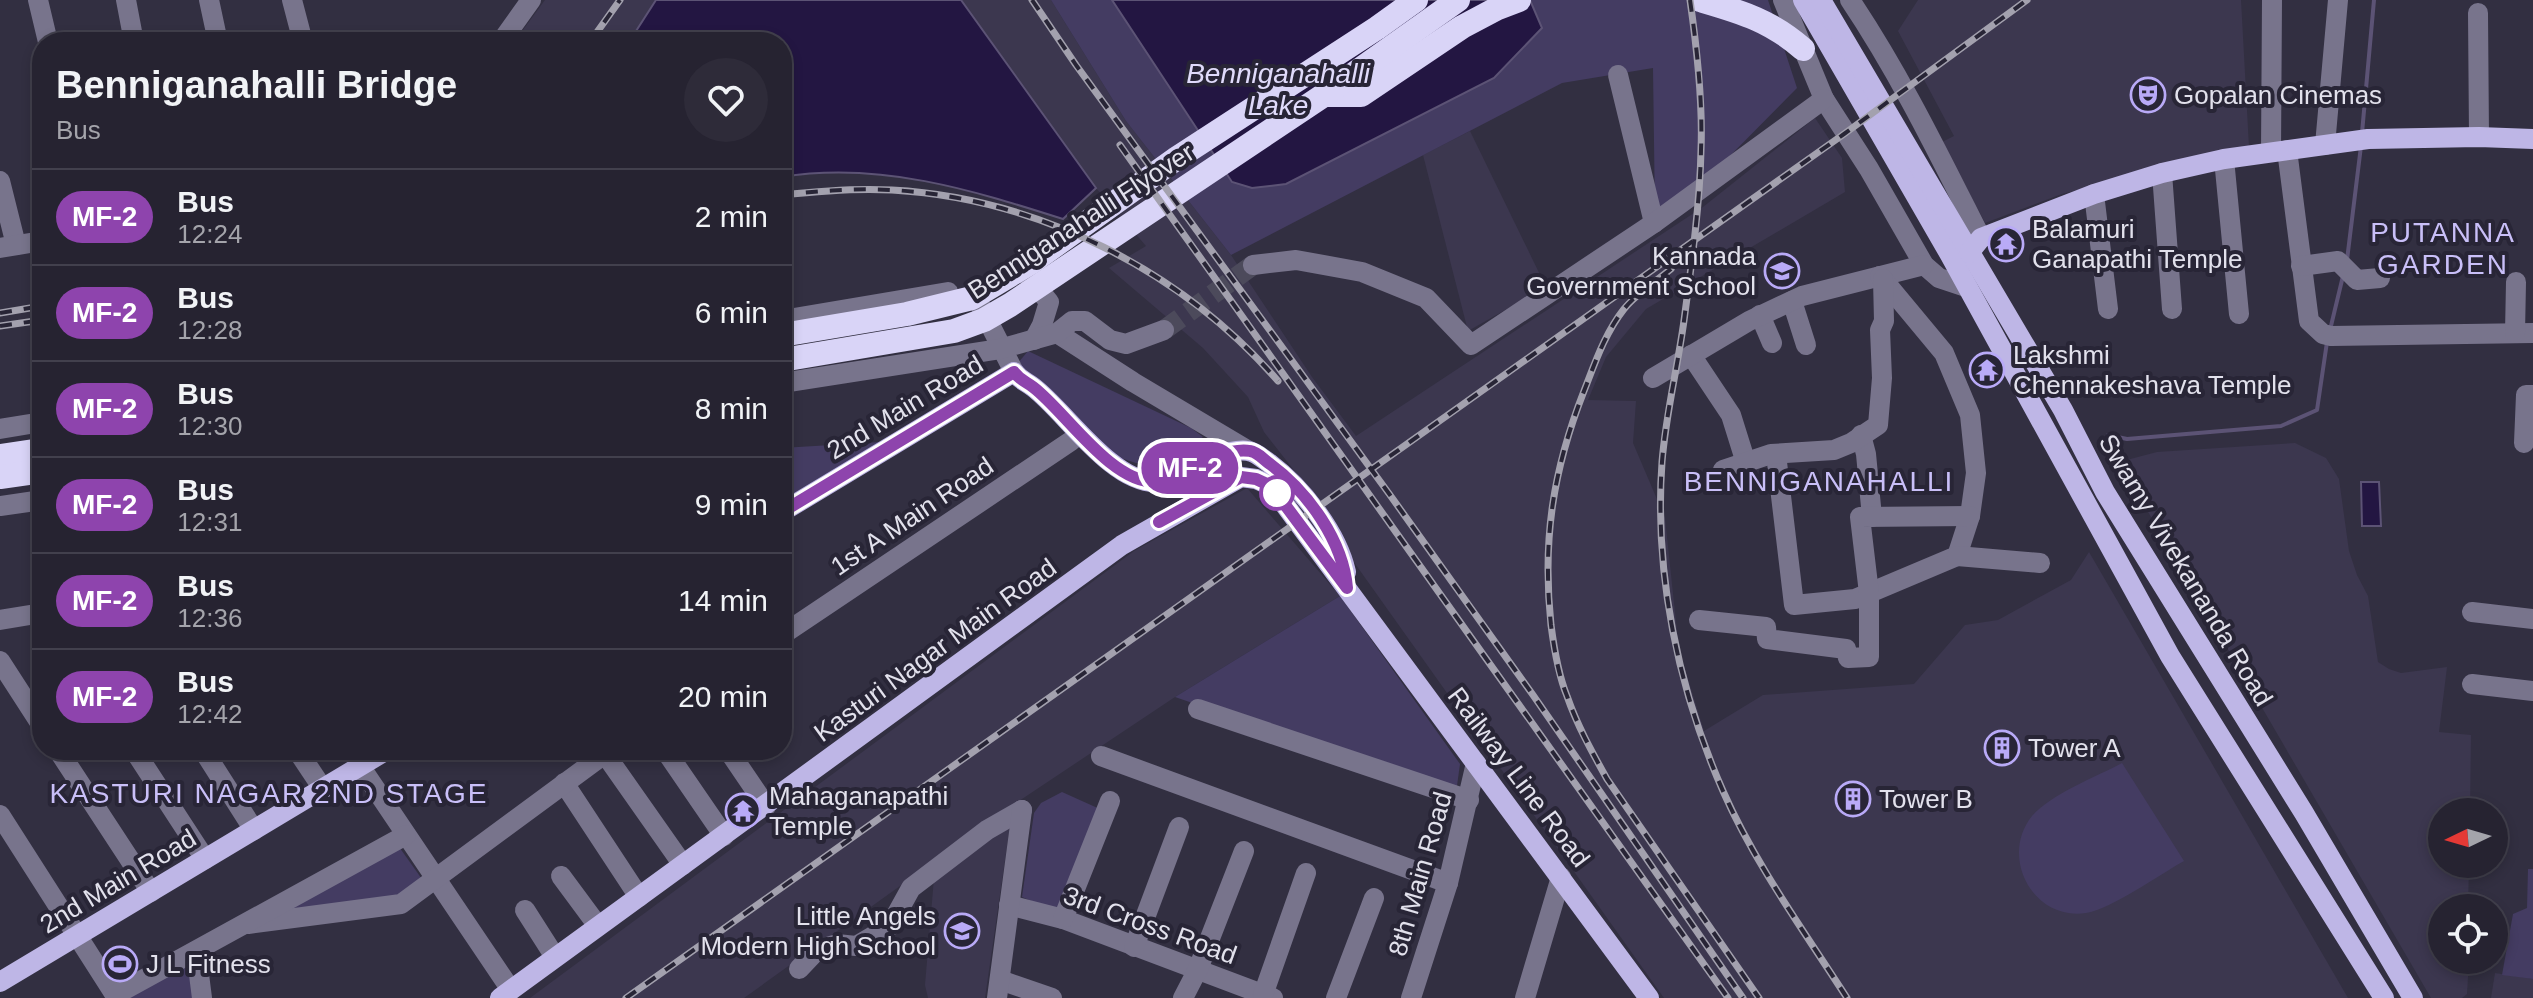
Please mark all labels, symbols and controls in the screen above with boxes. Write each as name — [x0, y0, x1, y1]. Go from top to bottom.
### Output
button: heart — [684, 58, 768, 142]
water label: Benniganahalli Lake — [1186, 58, 1371, 121]
text: Benniganahalli Bridge — [56, 64, 457, 106]
theatre icon: Gopalan Cinemas — [2129, 76, 2167, 114]
place label: Gopalan Cinemas — [2174, 80, 2382, 110]
text: Bus — [56, 115, 101, 145]
street label: Benniganahalli Flyover — [963, 137, 1200, 305]
text: Bus — [177, 185, 234, 218]
text: 2 min — [695, 200, 768, 233]
text: MF-2 — [72, 201, 137, 232]
place label: Balamuri Ganapathi Temple — [2032, 214, 2243, 274]
district label: PUTANNA GARDEN — [2370, 217, 2516, 280]
text: 12:24 — [177, 219, 242, 249]
temple icon: Balamuri Ganapathi Temple — [1987, 225, 2025, 263]
place label: Kannada Government School — [1526, 241, 1757, 301]
school or university icon: Kannada Government School — [1763, 252, 1801, 290]
text: Bus — [177, 281, 234, 314]
text: 6 min — [695, 296, 768, 329]
text: MF-2 — [72, 297, 137, 328]
text: 12:28 — [177, 315, 242, 345]
place label: Lakshmi Chennakeshava Temple — [2013, 340, 2291, 400]
street label: 2nd Main Road — [822, 349, 988, 465]
temple icon: Lakshmi Chennakeshava Temple — [1968, 351, 2006, 389]
text: Bus — [177, 377, 234, 410]
text: 8 min — [695, 392, 768, 425]
text: MF-2 — [72, 393, 137, 424]
text: 12:30 — [177, 411, 242, 441]
street label: Swamy Vivekananda Road — [2093, 429, 2279, 711]
line badge: MF-2 — [1134, 442, 1246, 494]
street label: 1st A Main Road — [825, 451, 999, 581]
text: MF-2 — [1157, 452, 1223, 483]
district label: BENNIGANAHALLI — [1684, 466, 1954, 497]
text: Bus — [177, 473, 234, 506]
unlabelled marker — [1260, 476, 1294, 510]
text: 9 min — [695, 488, 768, 521]
text: MF-2 — [72, 489, 137, 520]
text: 12:31 — [177, 507, 242, 537]
street label: Kasturi Nagar Main Road — [808, 552, 1062, 748]
text: Bus — [177, 569, 234, 602]
text: 14 min — [678, 584, 768, 617]
text: MF-2 — [72, 585, 137, 616]
text: 12:36 — [177, 603, 242, 633]
text: Bus — [177, 665, 234, 698]
text: 20 min — [678, 680, 768, 713]
text: MF-2 — [72, 681, 137, 712]
street label: Railway Line Road — [1442, 681, 1596, 873]
text: 12:42 — [177, 699, 242, 729]
building icon: Tower A — [1983, 729, 2021, 767]
place label: Tower A — [2028, 733, 2121, 763]
district label: KASTURI NAGAR 2ND STAGE — [49, 778, 489, 809]
building icon: Tower B — [1834, 780, 1872, 818]
place label: Mahaganapathi Temple — [769, 781, 948, 841]
place label: Tower B — [1879, 784, 1973, 814]
street label: 8th Main Road — [1382, 789, 1458, 959]
temple icon: Mahaganapathi Temple — [724, 792, 762, 830]
north arrow — [2428, 798, 2508, 878]
map controls — [2428, 798, 2508, 974]
street label: 2nd Main Road — [35, 823, 201, 939]
street label: 3rd Cross Road — [1059, 880, 1241, 970]
button: locate — [2428, 894, 2508, 974]
place label: Little Angels Modern High School — [700, 901, 936, 961]
school or university icon: Little Angels Modern High School — [943, 912, 981, 950]
sports icon: J L Fitness — [101, 945, 139, 983]
place label: J L Fitness — [146, 949, 271, 979]

